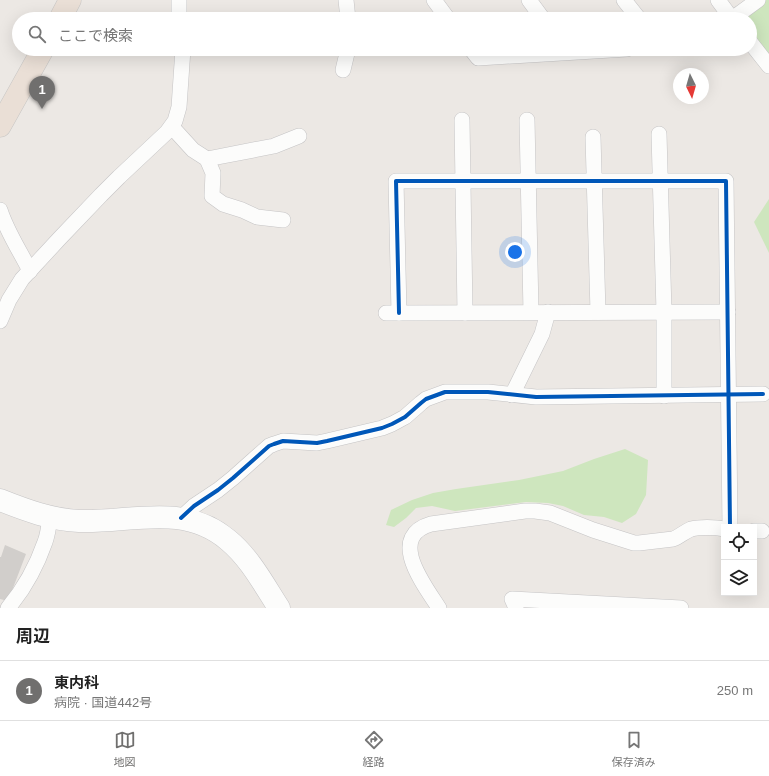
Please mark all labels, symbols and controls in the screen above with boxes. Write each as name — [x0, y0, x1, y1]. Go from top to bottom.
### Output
search box — [12, 12, 757, 56]
icon: search — [26, 23, 48, 45]
text: ここで検索 — [58, 27, 133, 44]
north arrow — [673, 68, 709, 104]
pin: 1 — [29, 76, 55, 109]
your location — [505, 242, 525, 262]
map controls — [721, 524, 757, 596]
button: locate — [721, 524, 757, 560]
button: layers — [721, 560, 757, 596]
text: 周辺 — [16, 627, 50, 646]
text: 東内科 — [54, 674, 99, 691]
text: 1 — [25, 683, 33, 698]
text: 250 m — [717, 683, 753, 698]
text: 病院 · 国道442号 — [54, 695, 152, 710]
tab: 地図 — [114, 729, 136, 769]
tab: 経路 — [363, 729, 385, 769]
tab: 保存済み — [612, 729, 656, 769]

